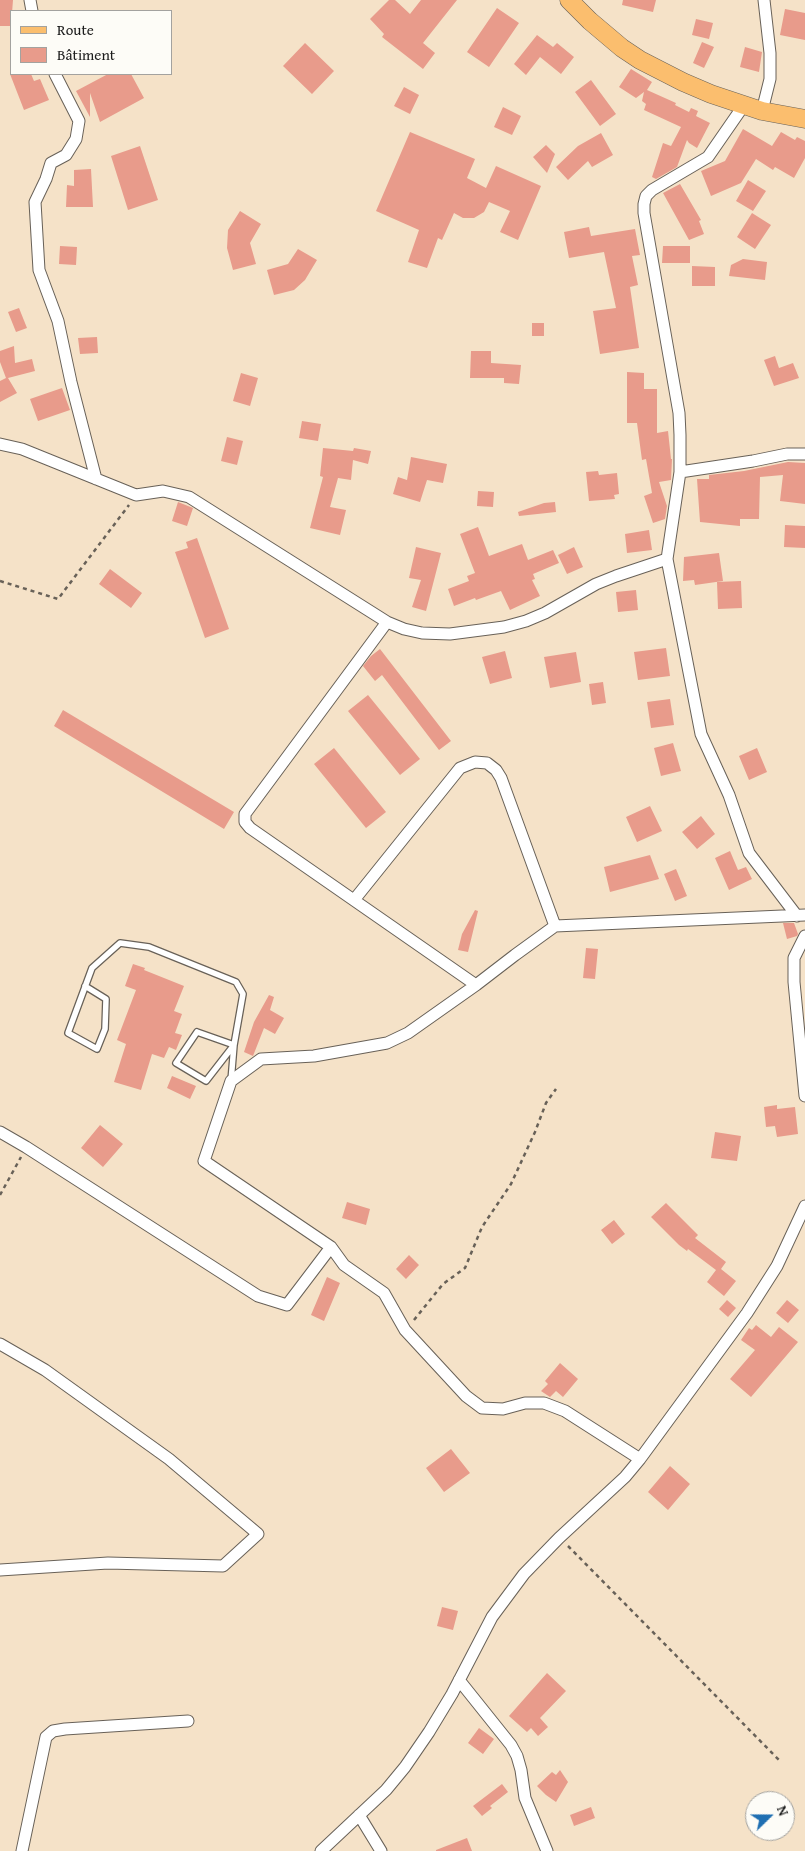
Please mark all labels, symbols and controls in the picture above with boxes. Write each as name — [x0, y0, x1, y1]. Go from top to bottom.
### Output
legend — [10, 10, 172, 75]
text: Route — [57, 19, 94, 40]
text: Bâtiment — [57, 44, 115, 65]
north arrow — [745, 1791, 795, 1841]
text: N — [772, 1803, 794, 1819]

